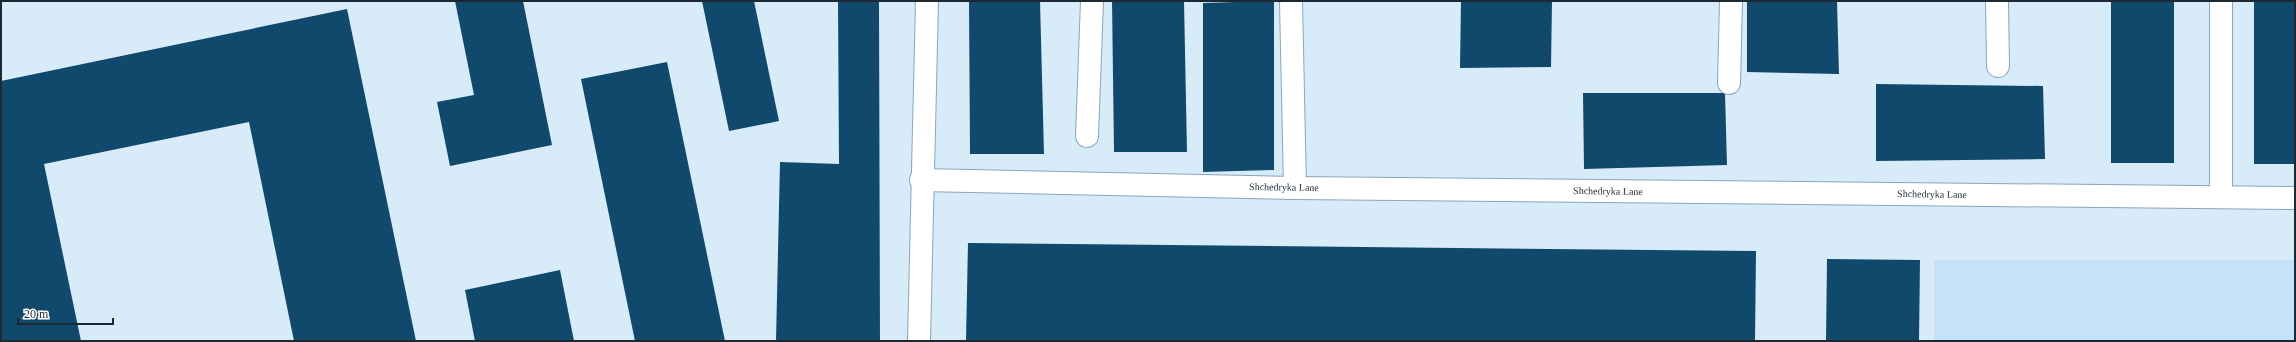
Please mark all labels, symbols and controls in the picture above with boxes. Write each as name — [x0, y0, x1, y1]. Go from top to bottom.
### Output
street label: Shchedryka Lane — [1249, 181, 1319, 193]
street label: Shchedryka Lane — [1573, 185, 1643, 197]
street label: Shchedryka Lane — [1897, 188, 1967, 200]
scale bar — [18, 300, 113, 326]
text: 20 m — [24, 307, 49, 321]

